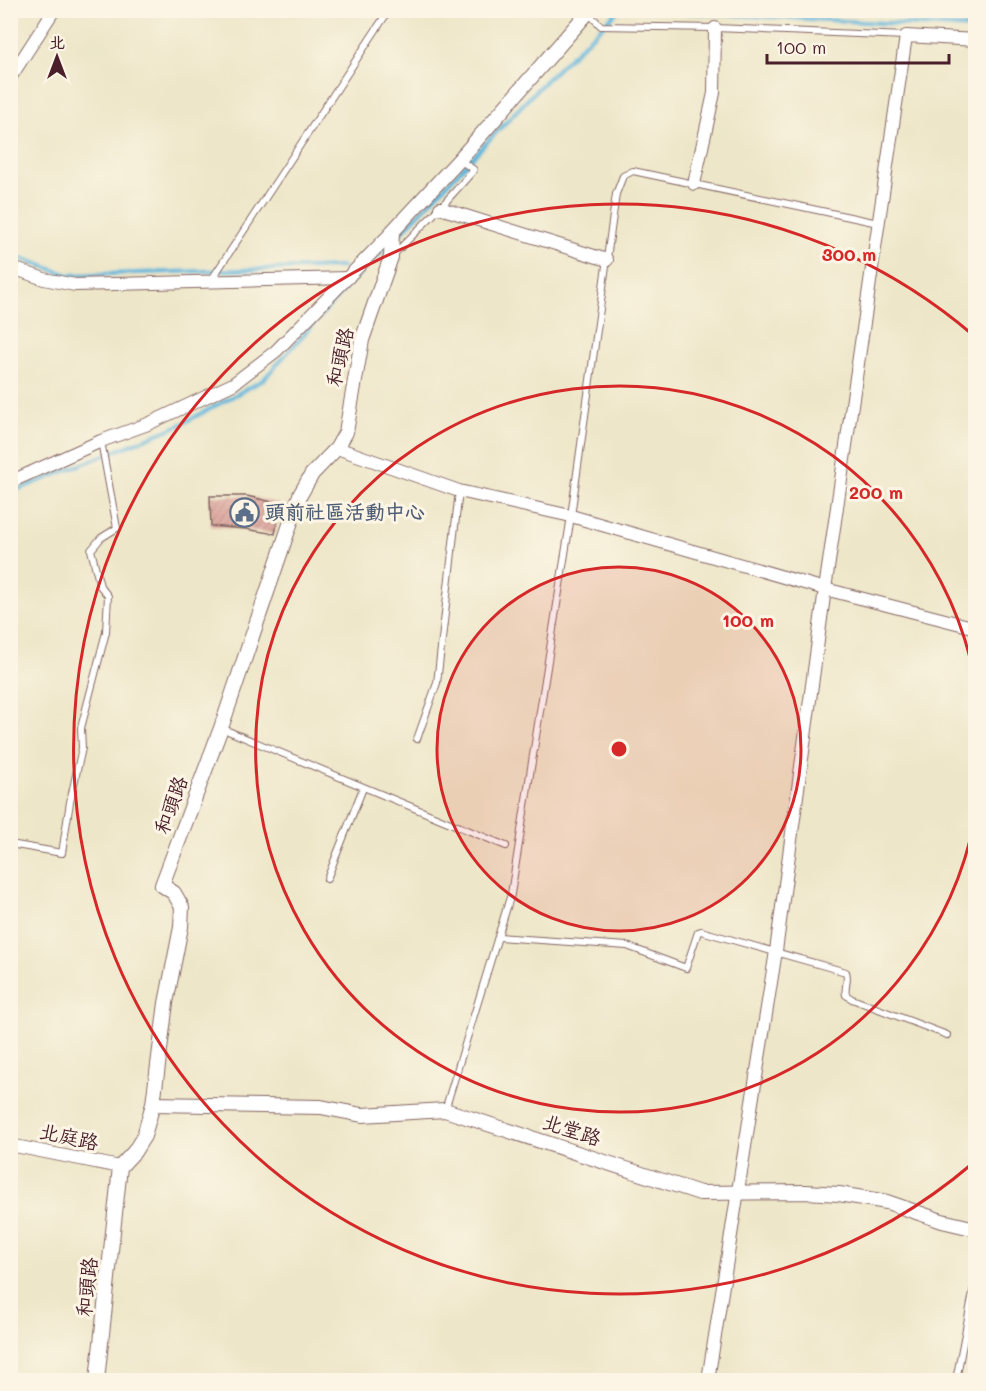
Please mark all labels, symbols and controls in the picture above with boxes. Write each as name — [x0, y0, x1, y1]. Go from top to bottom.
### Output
north arrow — [27, 27, 87, 87]
scale bar — [767, 27, 948, 65]
text: 北 — [49, 31, 65, 52]
text: 100 m — [776, 35, 826, 59]
text: 300 m — [822, 242, 876, 266]
street label: 和頭路 — [320, 324, 359, 389]
text: 200 m — [849, 480, 903, 504]
public building icon: 頭前社區活動中心 — [228, 496, 260, 528]
place label: 頭前社區活動中心 — [265, 498, 425, 524]
text: 100 m — [722, 608, 774, 632]
centre of rings — [609, 739, 629, 759]
street label: 和頭路 — [148, 771, 193, 837]
street label: 北堂路 — [540, 1107, 606, 1151]
street label: 北庭路 — [37, 1117, 102, 1155]
street label: 和頭路 — [70, 1255, 102, 1318]

